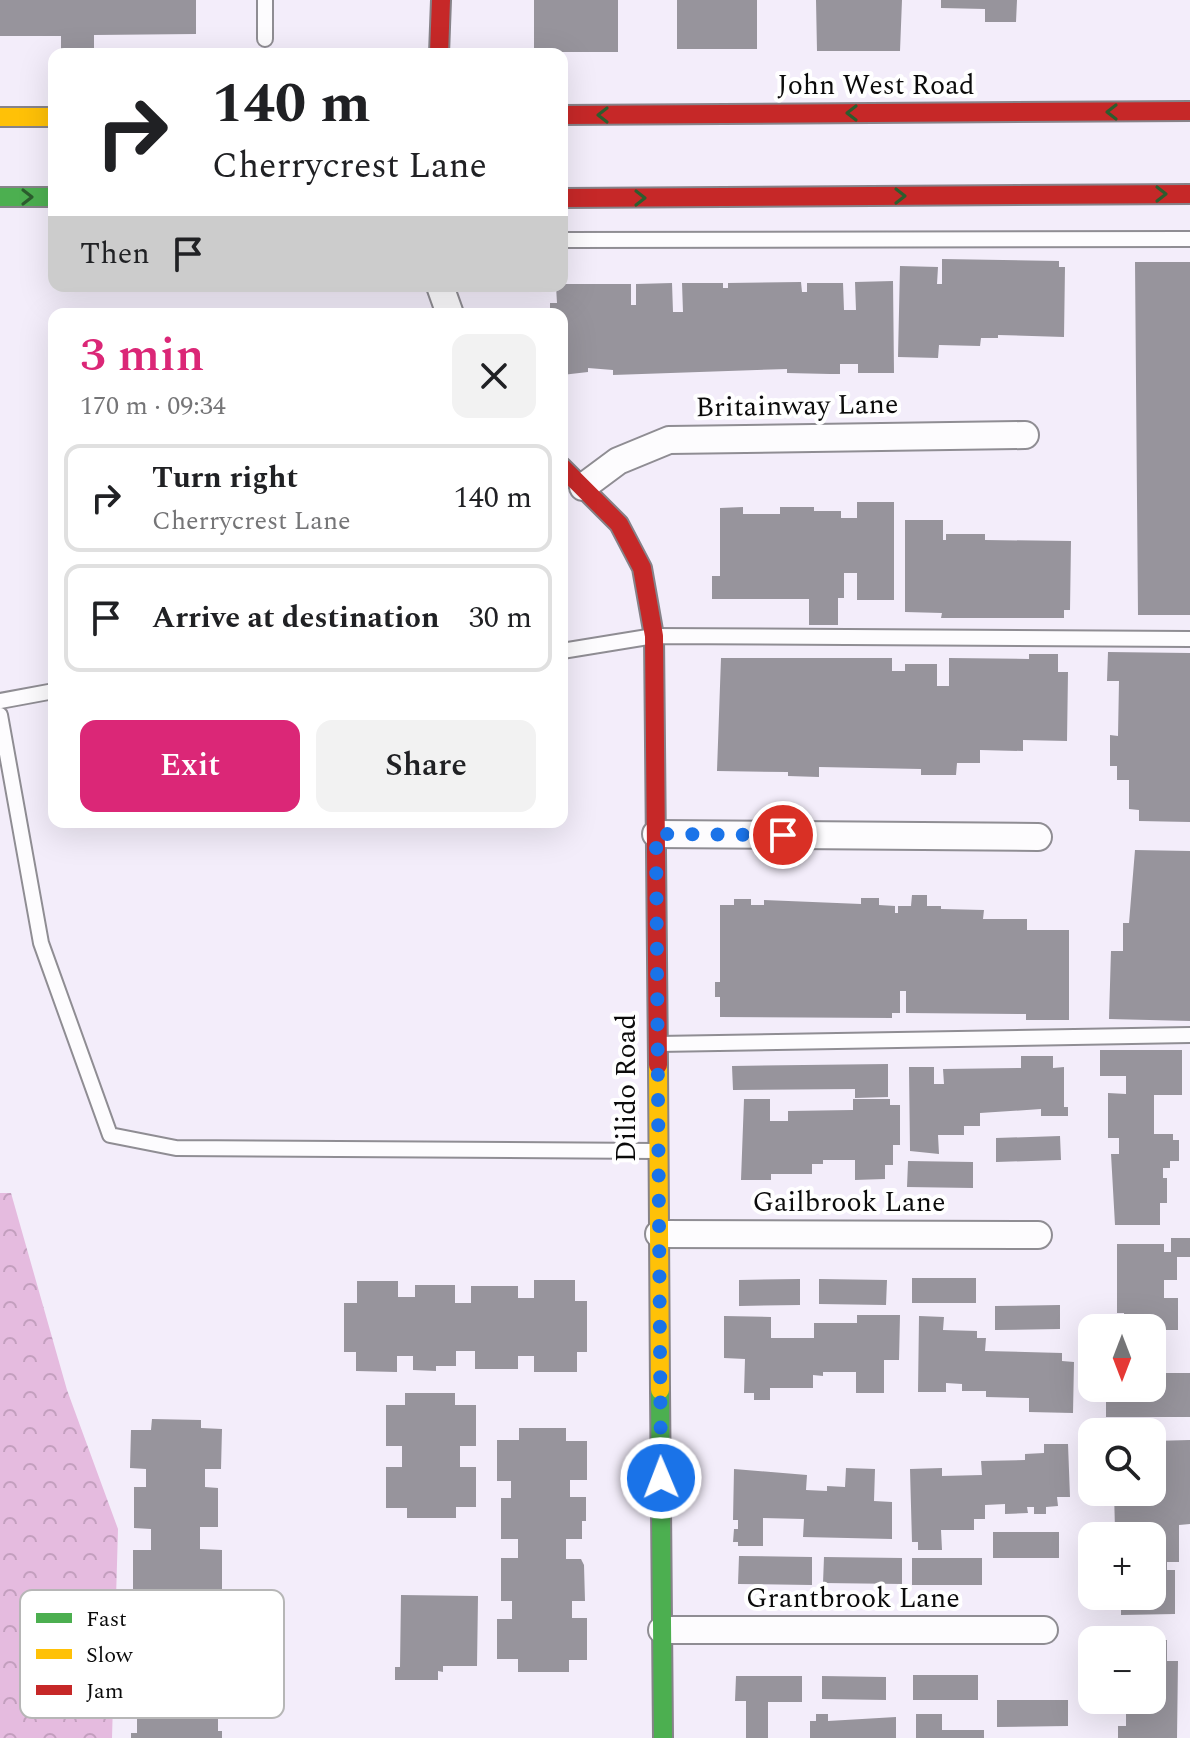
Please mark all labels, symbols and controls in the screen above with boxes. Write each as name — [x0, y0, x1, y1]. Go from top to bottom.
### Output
text: 140 m — [212, 62, 371, 147]
street label: John West Road — [777, 64, 975, 107]
icon: right — [80, 80, 184, 184]
one-way arrow — [1105, 103, 1118, 121]
one-way arrow — [845, 104, 858, 122]
one-way arrow — [596, 106, 609, 124]
text: Cherrycrest Lane — [212, 139, 487, 194]
one-way arrow — [1155, 186, 1168, 203]
one-way arrow — [894, 187, 907, 205]
one-way arrow — [21, 188, 34, 206]
one-way arrow — [634, 189, 647, 207]
text: Then — [80, 231, 150, 277]
icon: arrive — [166, 232, 210, 276]
text: 3 min — [80, 319, 205, 392]
button: close — [452, 334, 536, 418]
street label: Britainway Lane — [695, 383, 899, 429]
text: 170 m · 09:34 — [80, 386, 226, 426]
text: Turn right — [152, 455, 298, 501]
text: 140 m — [454, 475, 532, 521]
icon: right — [84, 476, 128, 520]
text: Cherrycrest Lane — [152, 501, 351, 541]
text: Arrive at destination — [152, 595, 439, 641]
text: 30 m — [469, 595, 532, 641]
icon: arrive — [84, 596, 128, 640]
button: Exit — [80, 720, 300, 812]
button: Share — [316, 720, 536, 812]
pin — [749, 801, 817, 869]
icon: arrive — [761, 813, 805, 857]
street label: Dilido Road — [605, 1014, 648, 1162]
street label: Gailbrook Lane — [752, 1181, 946, 1224]
north arrow — [1078, 1314, 1166, 1402]
map controls — [1078, 1314, 1166, 1714]
button: search — [1078, 1418, 1166, 1506]
position arrow — [619, 1436, 703, 1520]
button: + — [1078, 1522, 1166, 1610]
street label: Grantbrook Lane — [746, 1577, 960, 1620]
legend — [20, 1590, 284, 1718]
text: Fast — [86, 1603, 127, 1636]
button: − — [1078, 1626, 1166, 1714]
text: Slow — [86, 1639, 134, 1672]
text: Jam — [86, 1675, 124, 1708]

